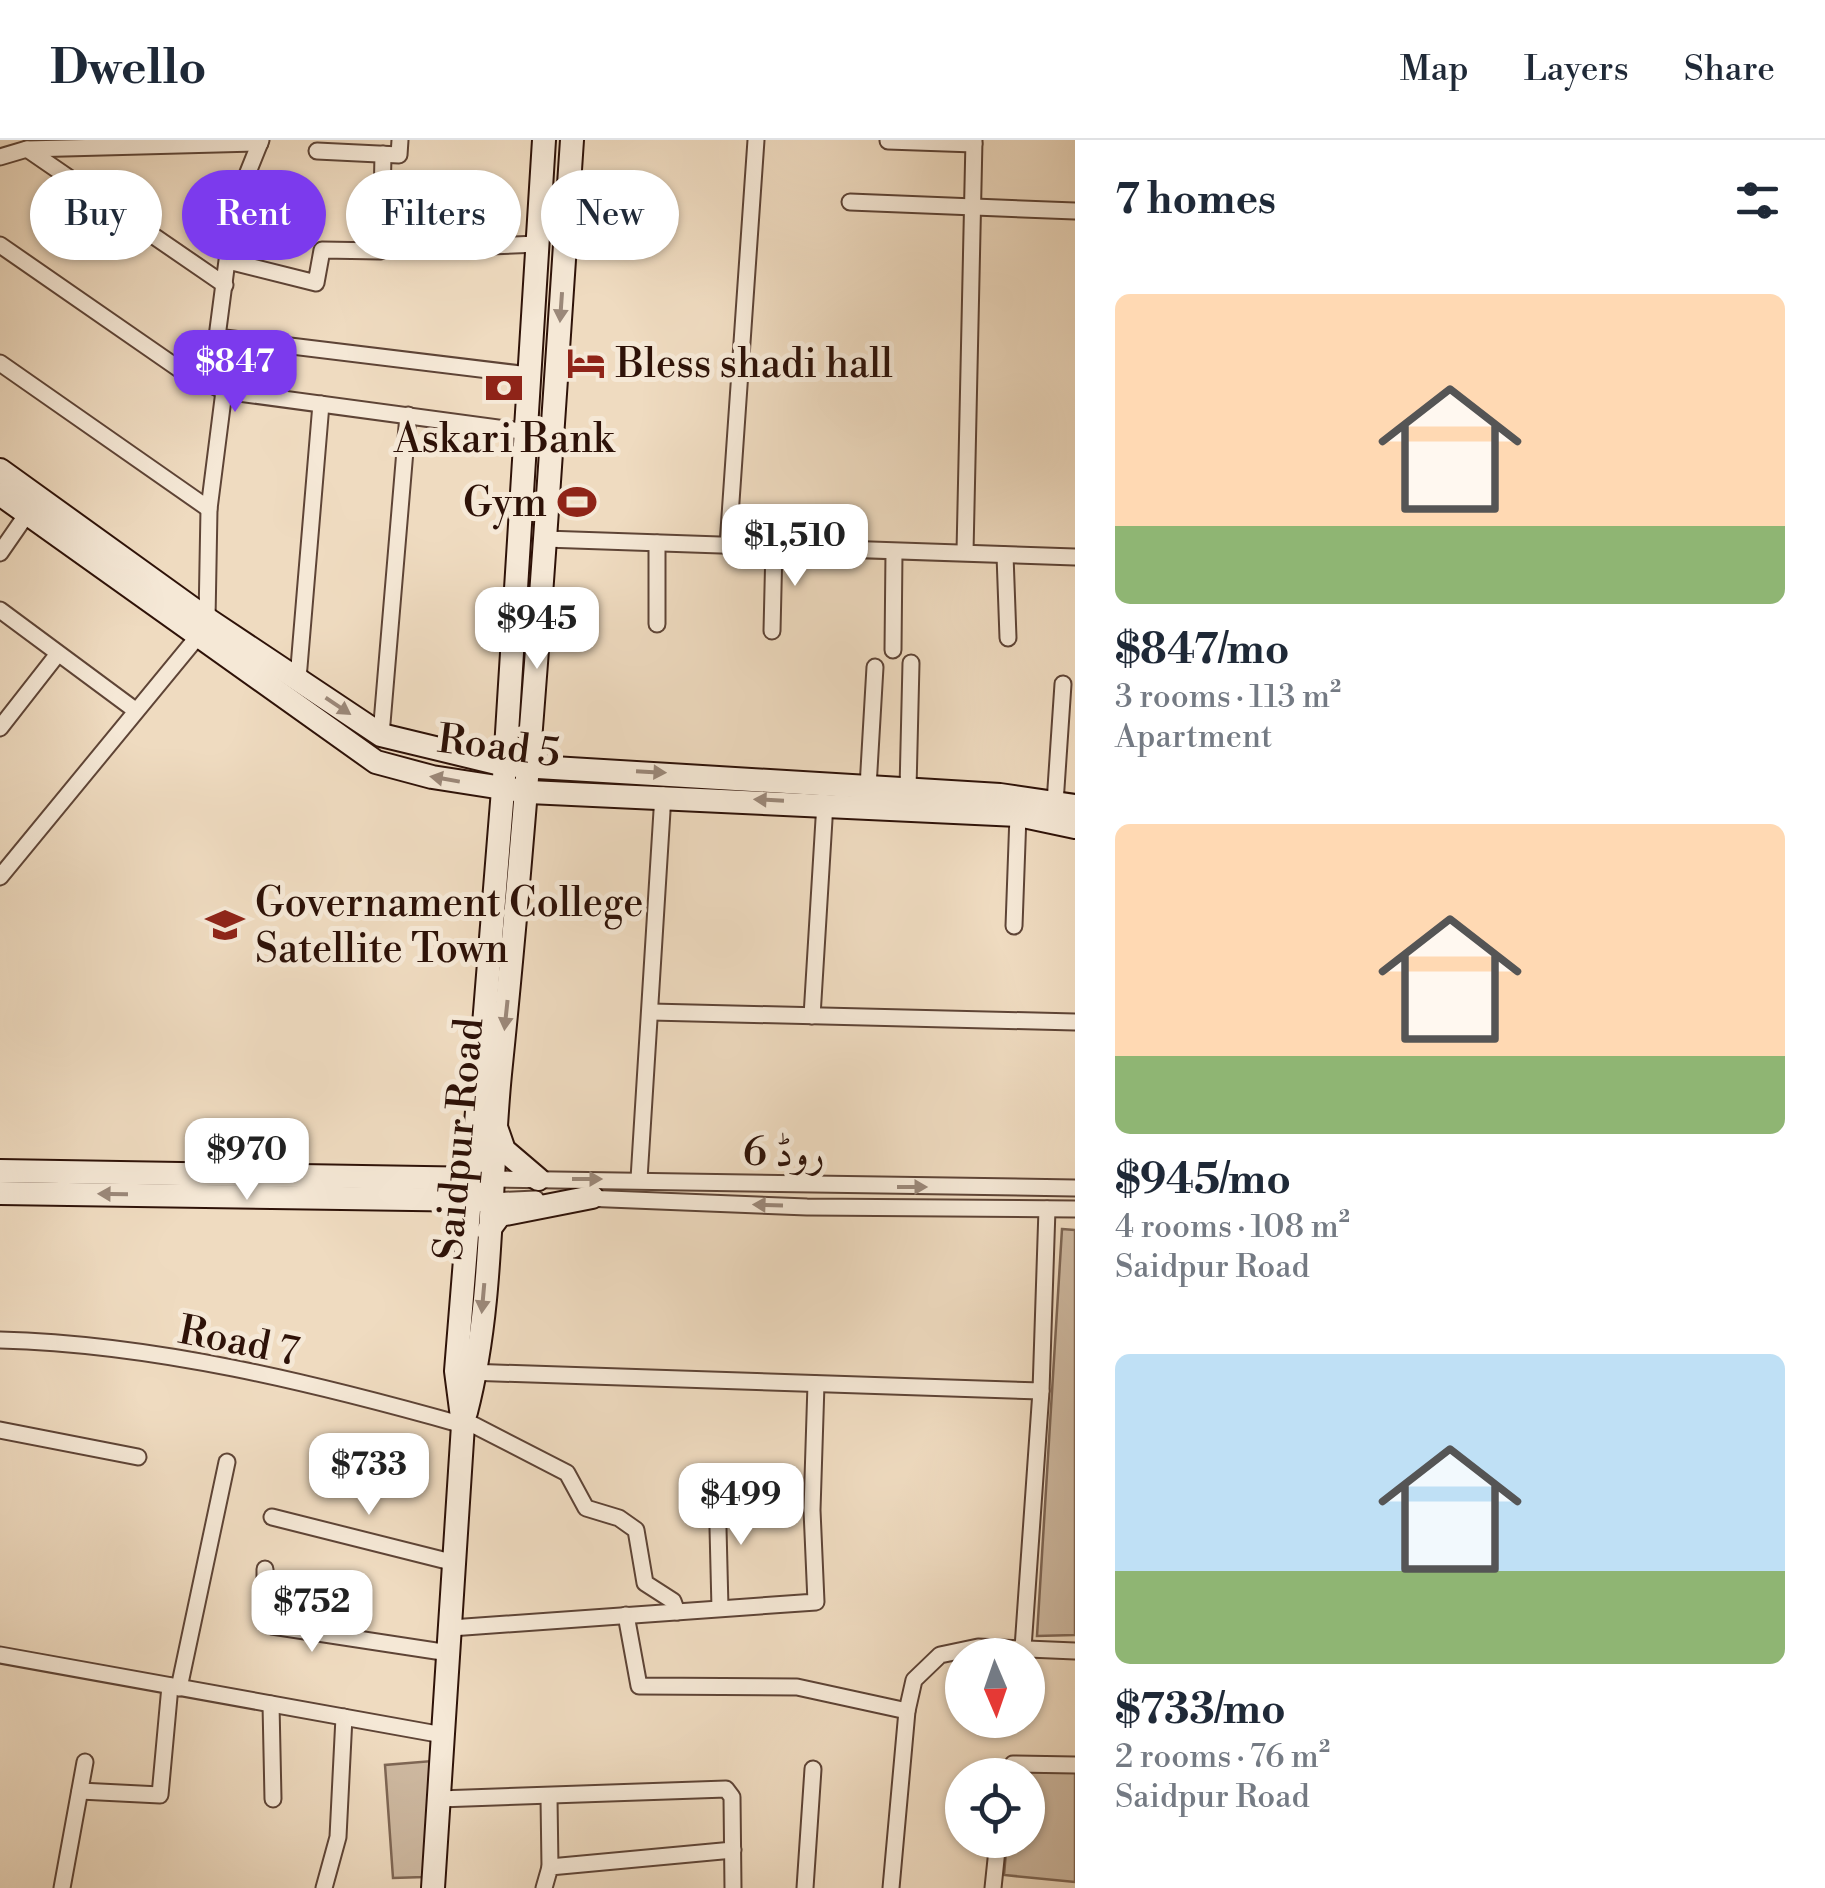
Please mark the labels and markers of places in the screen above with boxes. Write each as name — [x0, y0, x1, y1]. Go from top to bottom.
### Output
pin: $847 — [176, 330, 294, 415]
place label: Bless shadi hall — [615, 340, 893, 390]
hotel icon: Bless shadi hall — [565, 342, 607, 384]
bank icon: Askari Bank — [483, 367, 525, 409]
place label: Askari Bank — [393, 415, 616, 465]
place label: Gym — [463, 479, 547, 530]
sports icon: Gym — [556, 481, 598, 523]
pin: $1,510 — [714, 504, 876, 589]
pin: $945 — [478, 587, 596, 672]
place label: Governament College Satellite Town — [255, 879, 643, 975]
school or university icon: Governament College Satellite Town — [204, 904, 246, 946]
pin: $970 — [188, 1118, 306, 1203]
pin: $733 — [310, 1433, 428, 1518]
pin: $499 — [682, 1463, 800, 1548]
pin: $752 — [253, 1570, 371, 1655]

